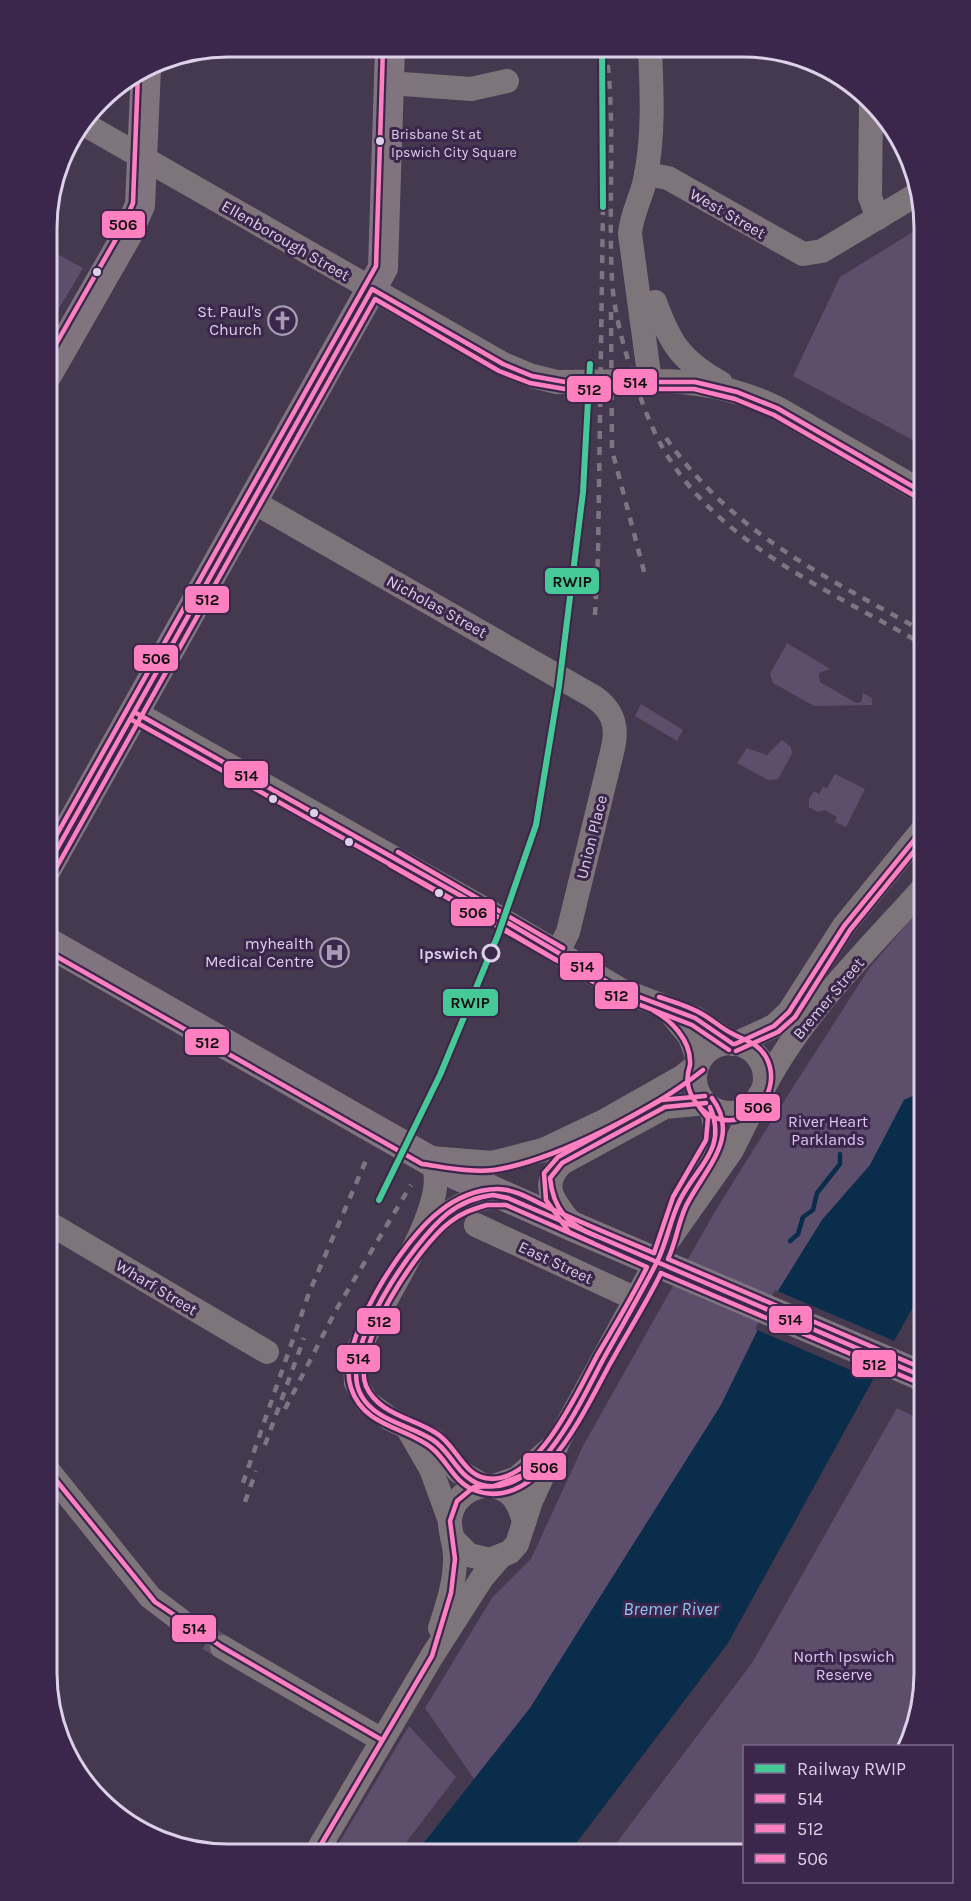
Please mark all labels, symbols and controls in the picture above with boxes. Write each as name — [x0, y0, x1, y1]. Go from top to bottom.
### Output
place label: Brisbane St at Ipswich City Square — [391, 126, 517, 161]
marker: Brisbane St at Ipswich City Square — [374, 135, 386, 147]
street label: West Street — [687, 184, 769, 243]
street label: Ellenborough Street — [218, 196, 353, 285]
line badge: 506 — [101, 210, 146, 239]
text: 506 — [108, 215, 138, 234]
unlabelled marker — [91, 266, 103, 278]
place label: St. Paul's Church — [197, 302, 262, 339]
church icon: St. Paul's Church — [267, 304, 299, 336]
line badge: 514 — [612, 368, 658, 396]
text: 514 — [623, 373, 648, 392]
line badge: 512 — [566, 375, 612, 403]
text: 512 — [577, 380, 601, 399]
line badge: RWIP — [544, 567, 600, 595]
street label: Nicholas Street — [383, 571, 490, 642]
text: RWIP — [552, 572, 592, 591]
line badge: 512 — [184, 585, 230, 614]
text: 512 — [195, 590, 219, 609]
line badge: 506 — [133, 644, 179, 672]
text: 506 — [141, 649, 171, 668]
line badge: 514 — [223, 760, 269, 789]
text: 514 — [234, 766, 259, 785]
unlabelled marker — [267, 793, 279, 805]
street label: Union Place — [572, 793, 611, 881]
unlabelled marker — [308, 807, 320, 819]
unlabelled marker — [343, 836, 355, 848]
unlabelled marker — [433, 887, 445, 899]
line badge: 506 — [450, 898, 496, 927]
text: 506 — [458, 903, 488, 922]
place label: myhealth Medical Centre — [205, 934, 314, 971]
hospital icon: myhealth Medical Centre — [319, 936, 351, 968]
place label: Ipswich — [419, 944, 478, 963]
marker: Ipswich — [482, 944, 500, 962]
line badge: 514 — [559, 952, 604, 981]
street label: Bremer Street — [789, 954, 868, 1043]
text: 514 — [570, 957, 595, 976]
line badge: 512 — [594, 981, 639, 1010]
text: 512 — [604, 986, 628, 1005]
line badge: RWIP — [442, 988, 499, 1017]
text: RWIP — [450, 993, 490, 1012]
line badge: 512 — [184, 1028, 230, 1056]
text: 512 — [195, 1033, 219, 1052]
line badge: 506 — [735, 1093, 781, 1122]
text: 506 — [743, 1098, 773, 1117]
park label: River Heart Parklands — [788, 1112, 868, 1149]
street label: East Street — [516, 1237, 596, 1288]
street label: Wharf Street — [113, 1256, 201, 1319]
line badge: 514 — [768, 1305, 813, 1334]
line badge: 512 — [356, 1307, 401, 1335]
text: 514 — [778, 1310, 803, 1329]
text: 512 — [367, 1312, 391, 1331]
line badge: 514 — [336, 1344, 381, 1373]
text: 514 — [346, 1349, 371, 1368]
line badge: 512 — [851, 1349, 897, 1378]
text: 512 — [862, 1355, 886, 1374]
line badge: 506 — [522, 1452, 567, 1481]
text: 506 — [529, 1458, 559, 1477]
water label: Bremer River — [623, 1598, 720, 1620]
line badge: 514 — [171, 1614, 217, 1643]
text: 514 — [182, 1619, 207, 1638]
park label: North Ipswich Reserve — [793, 1647, 895, 1684]
legend — [743, 1745, 953, 1883]
text: Railway RWIP — [797, 1758, 906, 1780]
text: 514 — [797, 1788, 823, 1810]
text: 512 — [797, 1818, 824, 1840]
text: 506 — [797, 1848, 828, 1870]

